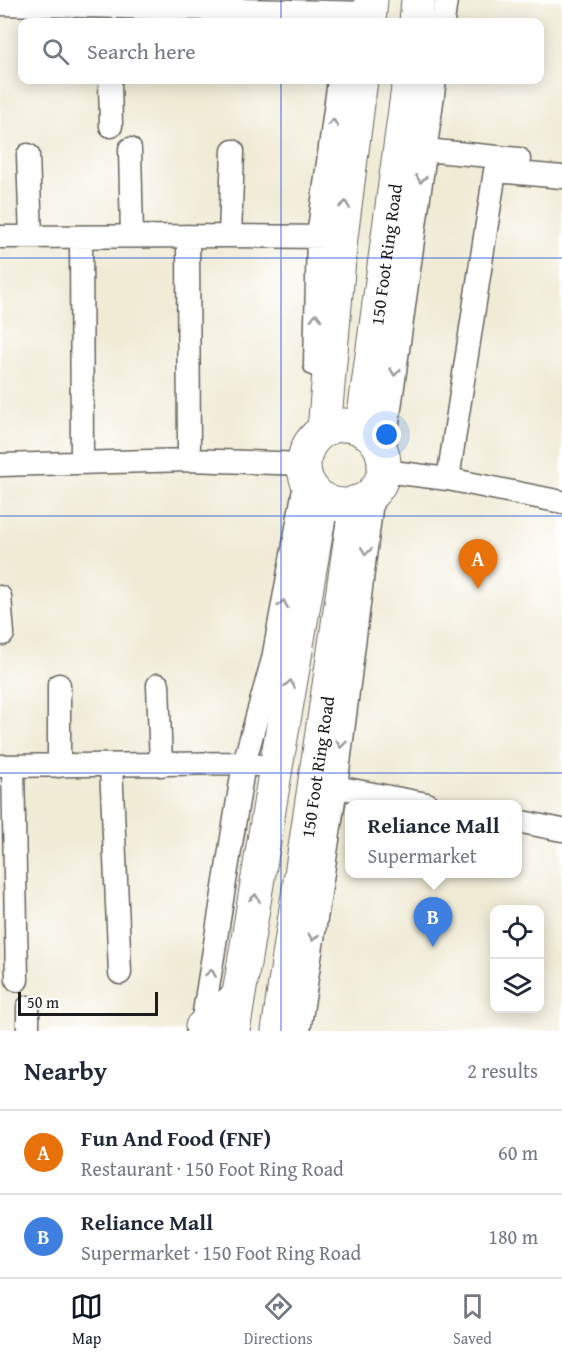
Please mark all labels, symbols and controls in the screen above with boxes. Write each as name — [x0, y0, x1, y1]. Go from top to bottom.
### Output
search box — [18, 18, 544, 84]
icon: search — [39, 35, 72, 68]
text: Search here — [87, 35, 196, 67]
one-way arrow — [326, 119, 338, 128]
one-way arrow — [416, 174, 428, 184]
street label: 150 Foot Ring Road — [363, 182, 409, 327]
one-way arrow — [339, 200, 351, 210]
one-way arrow — [310, 313, 322, 322]
one-way arrow — [389, 368, 402, 377]
your location — [372, 420, 401, 449]
pin: A — [458, 540, 498, 589]
one-way arrow — [360, 546, 372, 556]
one-way arrow — [276, 600, 289, 610]
one-way arrow — [283, 680, 296, 690]
street label: 150 Foot Ring Road — [293, 694, 341, 840]
one-way arrow — [336, 740, 348, 749]
popup — [345, 800, 522, 878]
text: Reliance Mall — [368, 809, 500, 841]
text: Supermarket — [368, 841, 477, 870]
one-way arrow — [248, 893, 260, 902]
pin: B — [414, 898, 452, 947]
map controls — [490, 905, 544, 1013]
button: locate — [490, 905, 544, 959]
one-way arrow — [308, 933, 320, 942]
button: layers — [490, 959, 544, 1013]
one-way arrow — [204, 969, 216, 978]
scale bar — [18, 989, 158, 1016]
text: 50 m — [27, 990, 59, 1014]
text: Nearby — [24, 1051, 107, 1090]
text: 2 results — [467, 1056, 538, 1085]
text: Fun And Food (FNF) — [81, 1122, 271, 1154]
text: A — [37, 1138, 50, 1167]
text: 60 m — [498, 1138, 538, 1167]
text: Restaurant · 150 Foot Ring Road — [81, 1154, 344, 1183]
text: Reliance Mall — [81, 1206, 213, 1238]
text: B — [37, 1222, 50, 1251]
text: 180 m — [488, 1222, 538, 1251]
text: Supermarket · 150 Foot Ring Road — [81, 1238, 361, 1267]
tab: Map — [70, 1290, 103, 1350]
tab: Directions — [244, 1290, 313, 1350]
tab: Saved — [453, 1290, 492, 1350]

